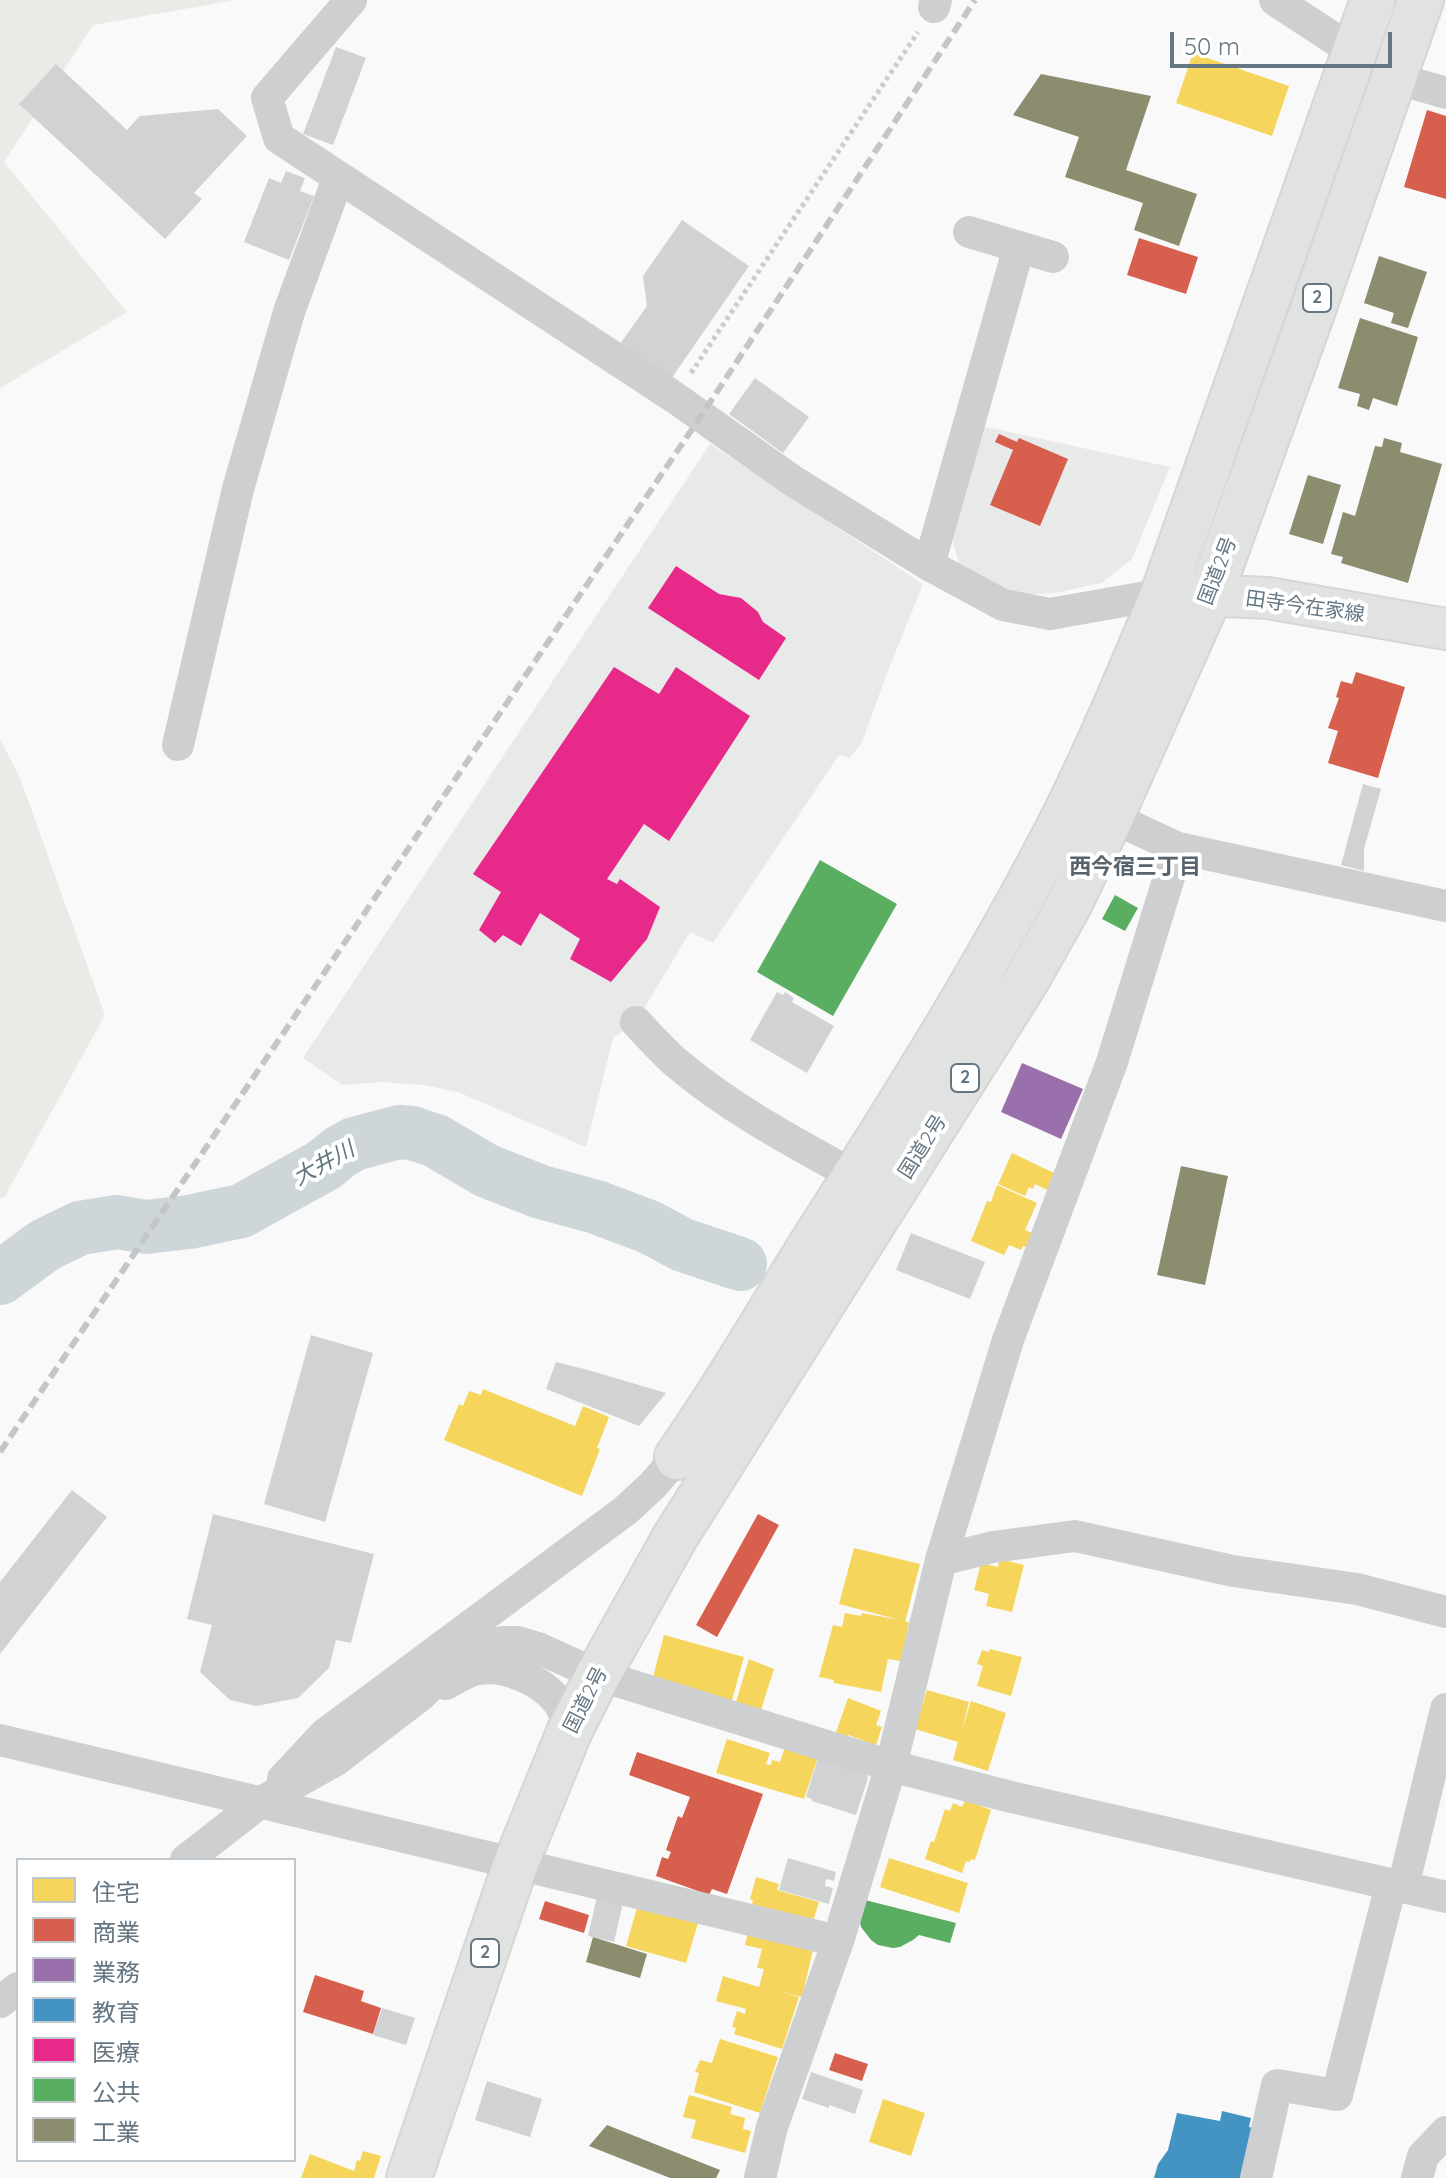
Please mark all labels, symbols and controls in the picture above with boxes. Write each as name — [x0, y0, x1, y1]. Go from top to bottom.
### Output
scale bar — [1174, 16, 1396, 66]
text: 50 m — [1184, 31, 1240, 61]
road number: 2 — [1303, 284, 1331, 312]
street label: 国道2号 — [1194, 534, 1242, 608]
street label: 田寺今在家線 — [1244, 587, 1366, 627]
district label: 西今宿三丁目 — [1069, 854, 1201, 880]
road number: 2 — [951, 1064, 979, 1092]
street label: 国道2号 — [894, 1111, 952, 1183]
water label: 大井川 — [289, 1136, 359, 1192]
street label: 国道2号 — [559, 1663, 613, 1737]
legend — [16, 1858, 296, 2162]
text: 住宅 — [92, 1877, 140, 1907]
text: 商業 — [92, 1917, 140, 1947]
road number: 2 — [471, 1939, 499, 1967]
text: 業務 — [92, 1957, 140, 1987]
text: 教育 — [92, 1997, 140, 2027]
text: 医療 — [92, 2037, 140, 2067]
text: 公共 — [92, 2077, 140, 2107]
text: 工業 — [92, 2117, 140, 2147]

